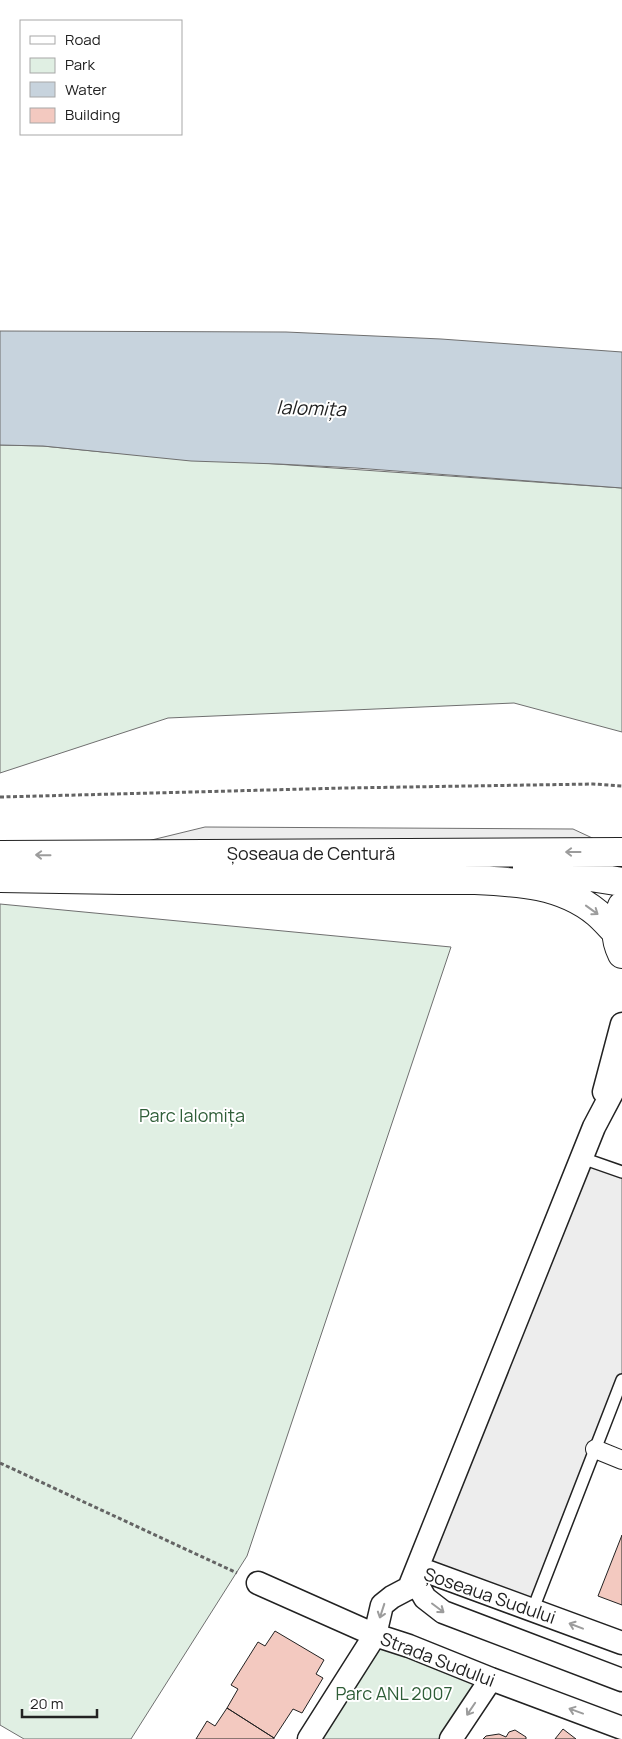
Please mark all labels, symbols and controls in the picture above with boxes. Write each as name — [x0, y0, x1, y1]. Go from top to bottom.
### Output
legend — [20, 20, 182, 135]
text: Road — [65, 29, 101, 50]
text: Park — [65, 54, 95, 75]
text: Water — [65, 79, 107, 100]
text: Building — [65, 104, 120, 125]
water label: Ialomița — [276, 394, 348, 422]
street label: Șoseaua de Centură — [227, 841, 395, 865]
one-way arrow — [566, 847, 582, 857]
one-way arrow — [36, 850, 52, 860]
one-way arrow — [585, 905, 599, 915]
park label: Parc Ialomița — [139, 1103, 245, 1127]
street label: Șoseaua Sudului — [421, 1561, 559, 1629]
one-way arrow — [376, 1603, 386, 1619]
one-way arrow — [431, 1603, 445, 1613]
one-way arrow — [569, 1620, 584, 1629]
street label: Strada Sudului — [377, 1626, 499, 1692]
park label: Parc ANL 2007 — [335, 1681, 453, 1705]
scale bar — [22, 1686, 98, 1718]
text: 20 m — [30, 1693, 63, 1714]
one-way arrow — [466, 1702, 476, 1716]
one-way arrow — [569, 1706, 585, 1715]

